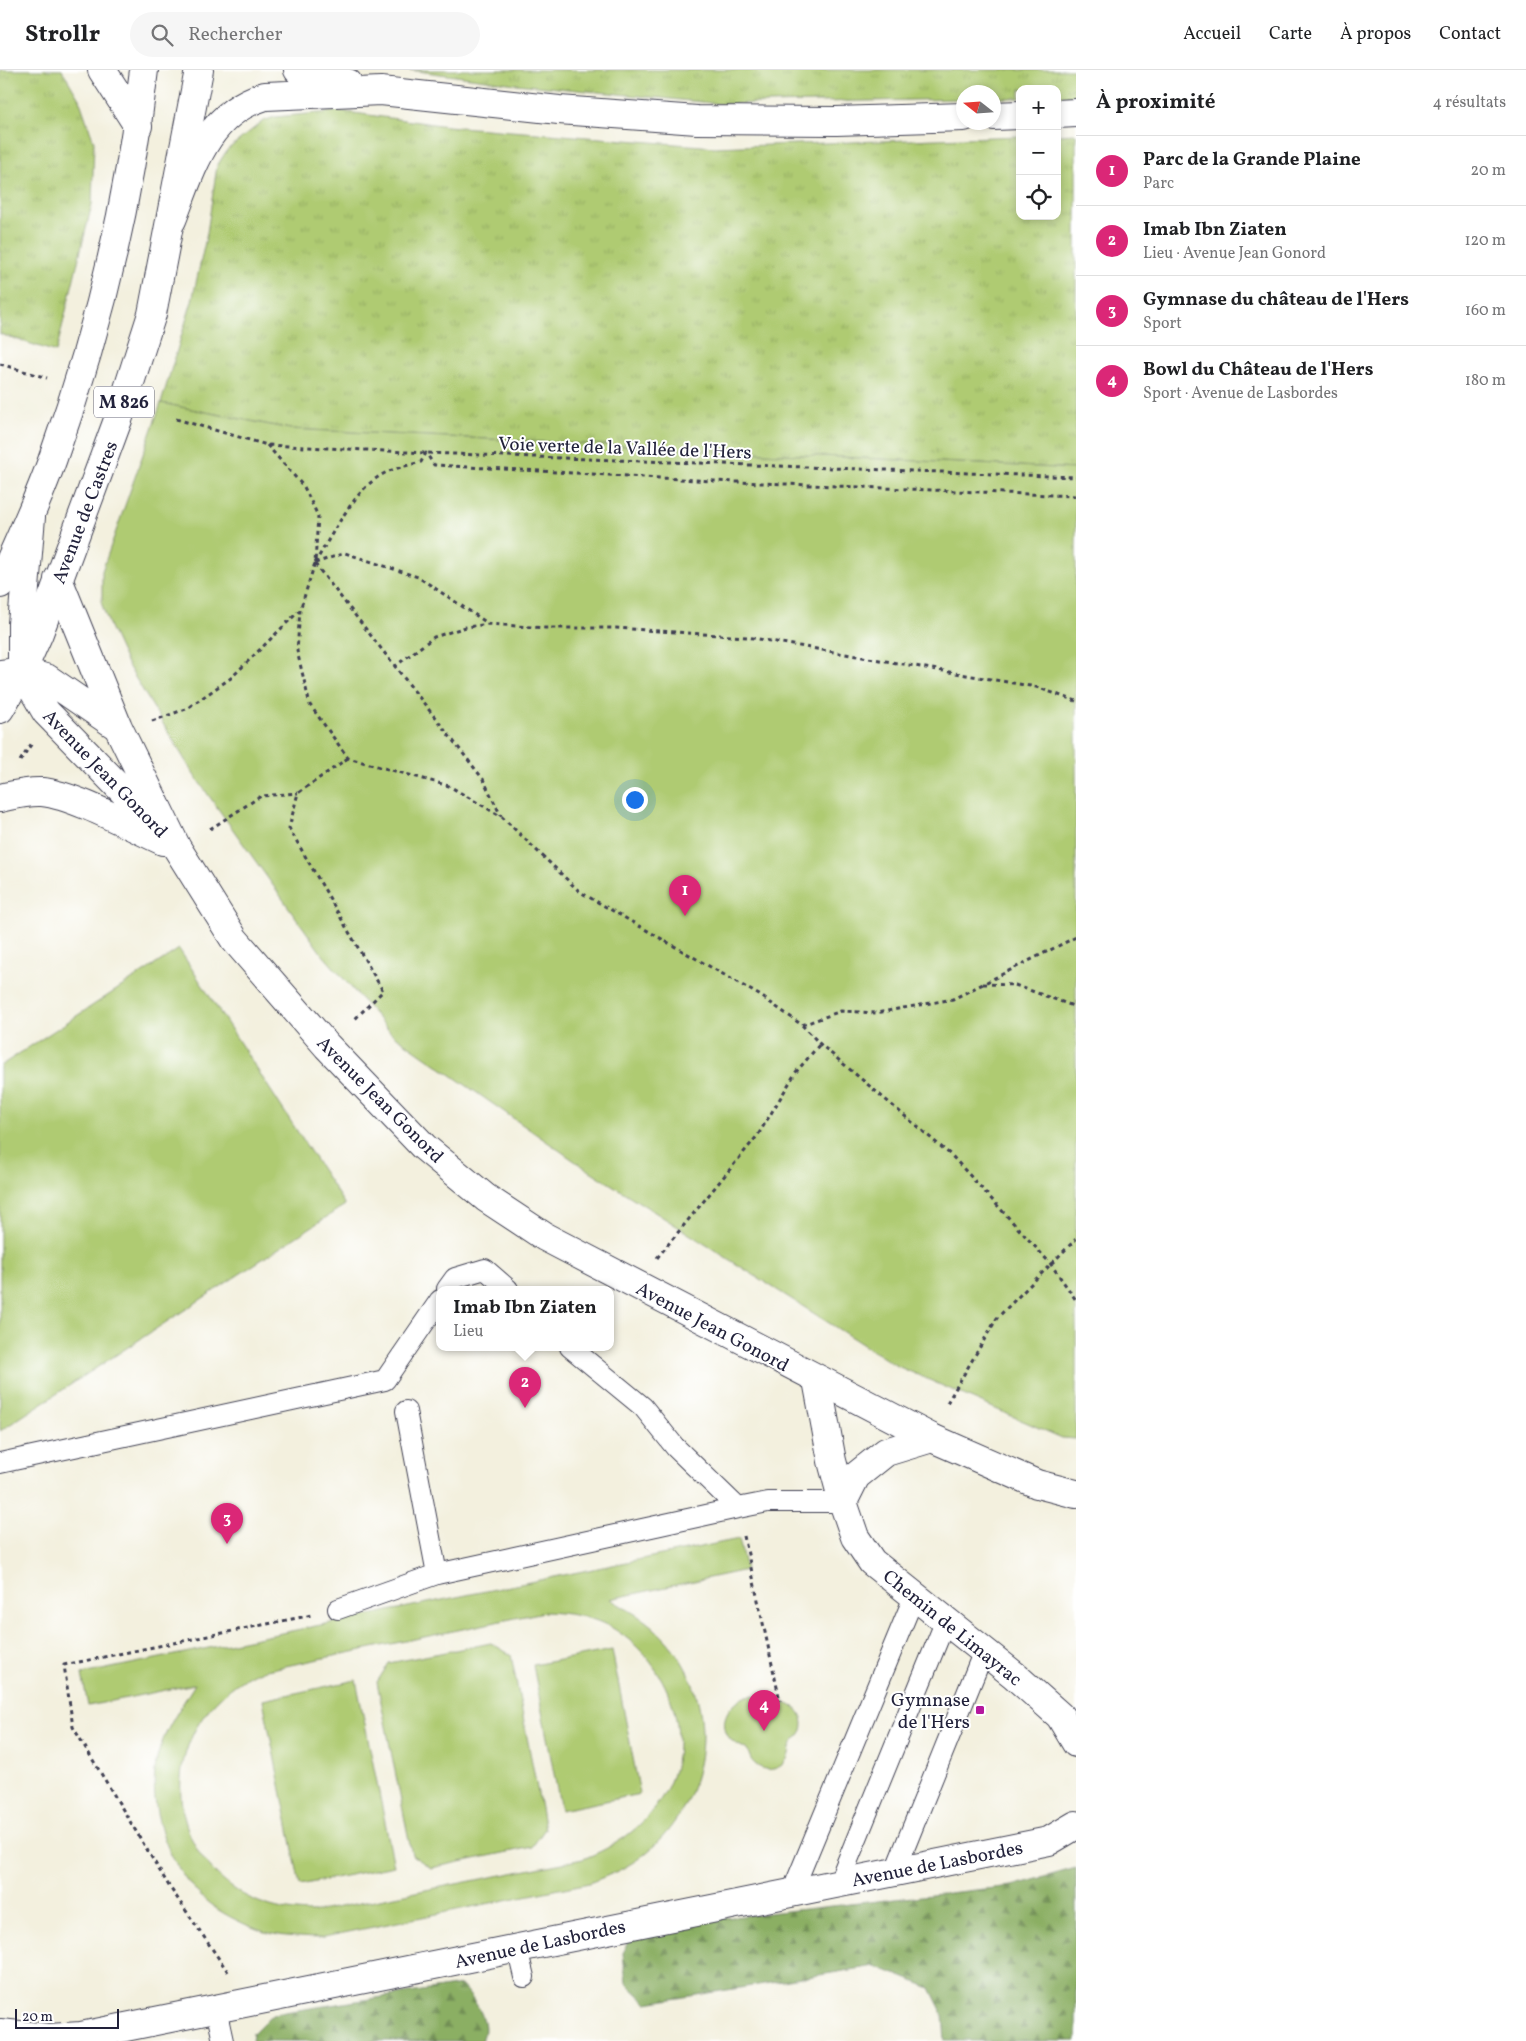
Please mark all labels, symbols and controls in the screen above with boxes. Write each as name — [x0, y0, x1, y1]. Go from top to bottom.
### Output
search box — [130, 12, 480, 57]
text: Strollr — [25, 18, 100, 52]
icon: search — [148, 21, 176, 49]
text: Rechercher — [188, 22, 282, 48]
text: Accueil — [1183, 22, 1241, 47]
text: Carte — [1269, 22, 1312, 47]
text: À propos — [1340, 22, 1411, 47]
text: Contact — [1439, 22, 1501, 47]
north arrow — [956, 85, 1001, 130]
map controls — [1016, 85, 1061, 220]
button: + — [1016, 85, 1061, 130]
text: À proximité — [1096, 88, 1215, 117]
text: 4 résultats — [1432, 92, 1506, 114]
button: − — [1016, 130, 1061, 175]
text: Parc de la Grande Plaine — [1143, 147, 1361, 173]
text: 1 — [1109, 160, 1115, 182]
text: 20 m — [1471, 160, 1506, 182]
text: Parc — [1143, 173, 1174, 195]
button: locate — [1016, 175, 1061, 220]
text: Imab Ibn Ziaten — [1143, 217, 1287, 243]
text: 2 — [1108, 230, 1116, 252]
text: 120 m — [1464, 230, 1506, 252]
text: Lieu · Avenue Jean Gonord — [1143, 243, 1326, 265]
text: Gymnase du château de l'Hers — [1143, 287, 1409, 313]
text: 3 — [1108, 300, 1116, 322]
text: 160 m — [1465, 300, 1506, 322]
text: Sport — [1143, 313, 1182, 335]
text: Bowl du Château de l'Hers — [1143, 357, 1373, 383]
text: 4 — [1107, 370, 1117, 392]
text: 180 m — [1465, 370, 1506, 392]
text: Sport · Avenue de Lasbordes — [1143, 383, 1338, 405]
road number: M 826 — [94, 386, 154, 418]
street label: Voie verte de la Vallée de l'Hers — [498, 432, 752, 466]
street label: Avenue de Castres — [47, 437, 125, 588]
street label: Avenue Jean Gonord — [36, 704, 173, 845]
your location — [622, 787, 648, 813]
pin: 1 — [669, 875, 701, 916]
street label: Avenue Jean Gonord — [310, 1031, 449, 1170]
street label: Avenue Jean Gonord — [631, 1276, 793, 1379]
popup — [436, 1286, 614, 1351]
text: Imab Ibn Ziaten — [453, 1295, 597, 1321]
text: Lieu — [453, 1321, 484, 1343]
pin: 2 — [509, 1367, 541, 1408]
pin: 3 — [211, 1503, 243, 1544]
street label: Chemin de Limayrac — [877, 1564, 1027, 1693]
place label: Gymnase de l'Hers — [891, 1688, 970, 1736]
pin: 4 — [748, 1690, 780, 1731]
marker: Gymnase de l'Hers — [974, 1704, 986, 1716]
street label: Avenue de Lasbordes — [849, 1836, 1025, 1894]
street label: Avenue de Lasbordes — [453, 1914, 628, 1976]
scale bar — [15, 2006, 119, 2029]
text: 20 m — [22, 2008, 53, 2027]

